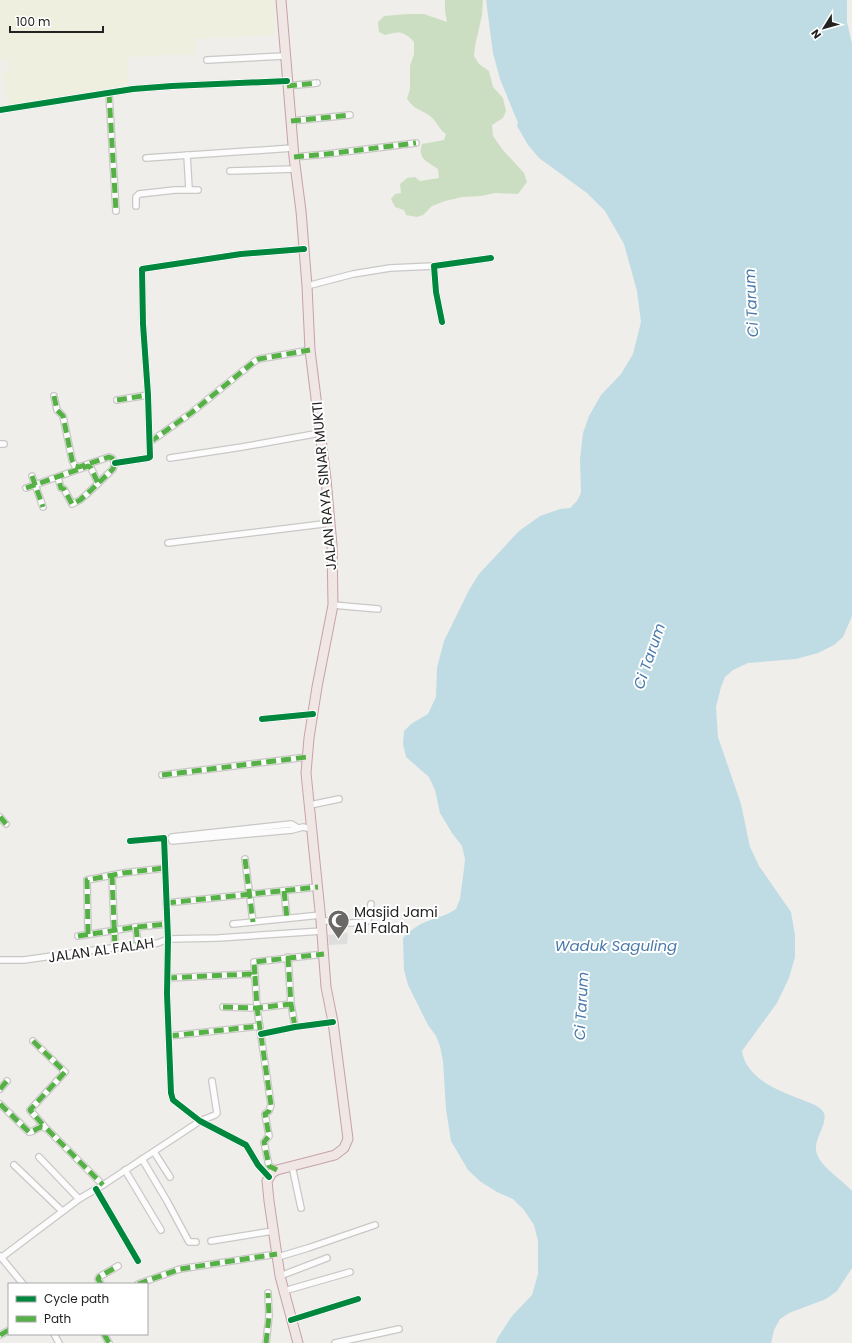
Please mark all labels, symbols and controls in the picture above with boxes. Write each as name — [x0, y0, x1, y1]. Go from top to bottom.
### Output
scale bar — [10, 8, 103, 34]
north arrow — [804, 8, 844, 48]
text: 100 m — [16, 13, 50, 30]
text: N — [807, 26, 825, 42]
water label: Ci Tarum — [739, 268, 763, 338]
street label: JALAN RAYA SINAR MUKTI — [307, 401, 341, 571]
water label: Ci Tarum — [628, 620, 670, 692]
place label: Masjid Jami Al Falah — [354, 902, 438, 938]
mosque icon: Masjid Jami Al Falah — [325, 907, 351, 940]
street label: JALAN AL FALAH — [47, 933, 155, 967]
water label: Waduk Saguling — [555, 935, 677, 956]
water label: Ci Tarum — [569, 971, 593, 1041]
legend — [8, 1283, 148, 1335]
text: Cycle path — [44, 1290, 109, 1307]
text: Path — [44, 1310, 71, 1327]

